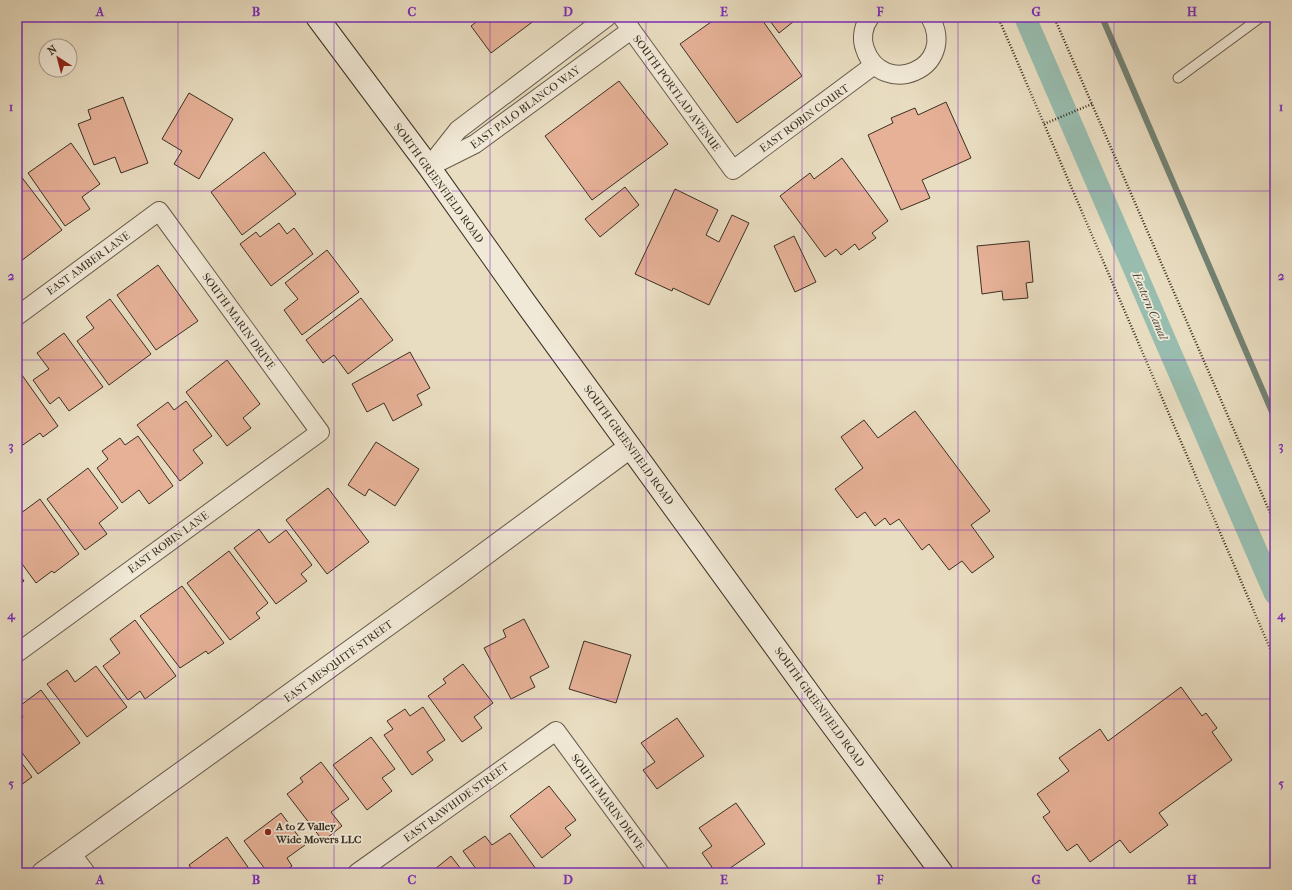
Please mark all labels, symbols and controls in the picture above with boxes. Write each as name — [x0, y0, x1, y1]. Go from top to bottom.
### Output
text: A — [95, 4, 105, 19]
text: B — [252, 4, 261, 19]
text: C — [408, 4, 417, 19]
text: D — [563, 4, 573, 19]
text: E — [720, 4, 728, 19]
text: F — [876, 4, 884, 19]
text: G — [1031, 4, 1041, 19]
text: H — [1187, 4, 1198, 19]
street label: SOUTH PORTLAD AVENUE — [630, 33, 723, 154]
north arrow — [38, 38, 78, 78]
text: N — [45, 42, 60, 58]
street label: EAST PALO BLANCO WAY — [468, 63, 583, 152]
street label: EAST ROBIN COURT — [757, 81, 852, 155]
text: 1 — [9, 99, 14, 114]
text: 1 — [1279, 99, 1284, 114]
street label: SOUTH GREENFIELD ROAD — [391, 121, 486, 246]
street label: EAST AMBER LANE — [44, 229, 133, 298]
text: 2 — [8, 268, 15, 283]
text: 2 — [1278, 268, 1285, 283]
water label: Eastern Canal — [1129, 269, 1171, 344]
street label: SOUTH MARIN DRIVE — [199, 271, 278, 372]
street label: SOUTH GREENFIELD ROAD — [581, 383, 676, 508]
text: 3 — [8, 438, 14, 454]
text: 3 — [1278, 438, 1284, 454]
street label: EAST ROBIN LANE — [125, 509, 211, 576]
text: 4 — [6, 607, 16, 623]
text: 4 — [1276, 607, 1286, 623]
street label: EAST MESQUITE STREET — [281, 617, 396, 705]
street label: SOUTH GREENFIELD ROAD — [772, 645, 867, 770]
street label: SOUTH MARIN DRIVE — [568, 752, 647, 853]
street label: EAST RAWHIDE STREET — [401, 760, 512, 845]
text: 5 — [8, 776, 14, 791]
text: 5 — [1278, 776, 1284, 791]
place label: A to Z Valley Wide Movers LLC — [275, 820, 362, 846]
marker: A to Z Valley Wide Movers LLC — [263, 827, 273, 837]
text: A — [95, 872, 105, 887]
text: B — [252, 872, 261, 887]
text: C — [408, 872, 417, 887]
text: D — [563, 872, 573, 887]
text: E — [720, 872, 728, 887]
text: F — [876, 872, 884, 887]
text: G — [1031, 872, 1041, 887]
text: H — [1187, 872, 1198, 887]

